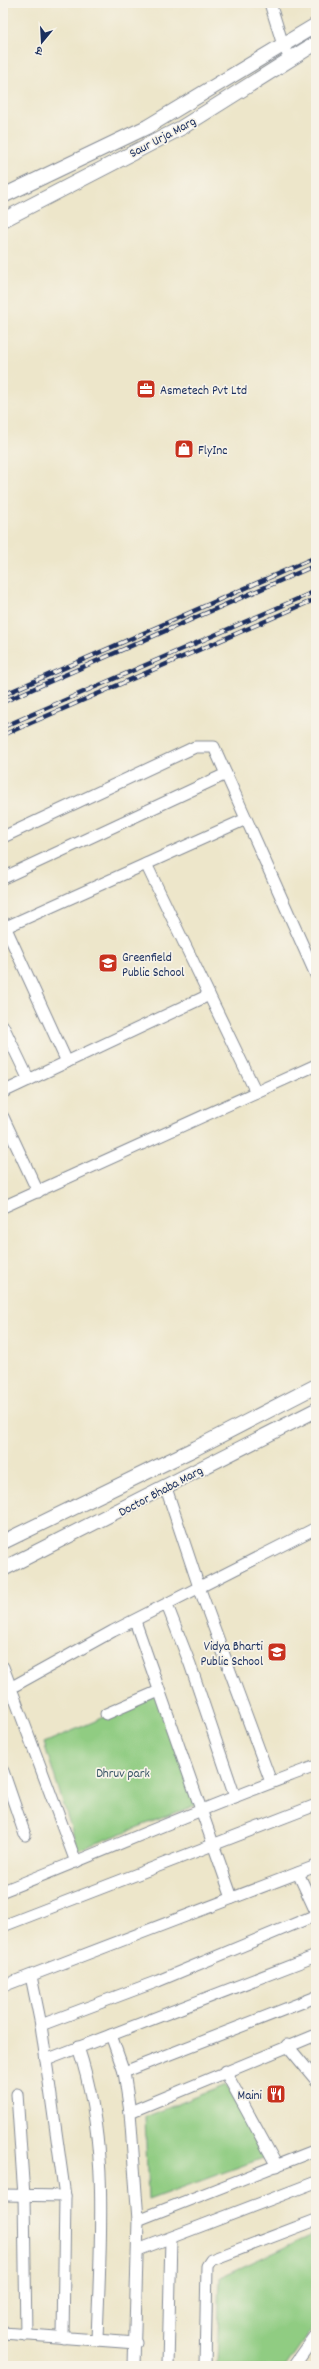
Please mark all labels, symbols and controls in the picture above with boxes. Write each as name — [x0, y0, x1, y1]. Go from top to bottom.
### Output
north arrow — [22, 22, 62, 62]
text: उ — [33, 41, 46, 58]
street label: Saur Urja Marg — [126, 113, 200, 164]
office icon: Asmetech Pvt Ltd — [135, 378, 157, 400]
place label: Asmetech Pvt Ltd — [160, 382, 247, 401]
shop icon: FlyInc — [173, 438, 195, 460]
place label: FlyInc — [198, 442, 227, 461]
place label: Greenfield Public School — [122, 949, 184, 983]
school or university icon: Greenfield Public School — [97, 952, 119, 974]
street label: Doctor Bhaba Marg — [116, 1462, 207, 1522]
place label: Vidya Bharti Public School — [201, 1638, 264, 1672]
school or university icon: Vidya Bharti Public School — [266, 1641, 288, 1663]
park label: Dhruv park — [96, 1765, 150, 1784]
restaurant icon: Maini — [265, 2083, 287, 2105]
place label: Maini — [238, 2087, 263, 2106]

